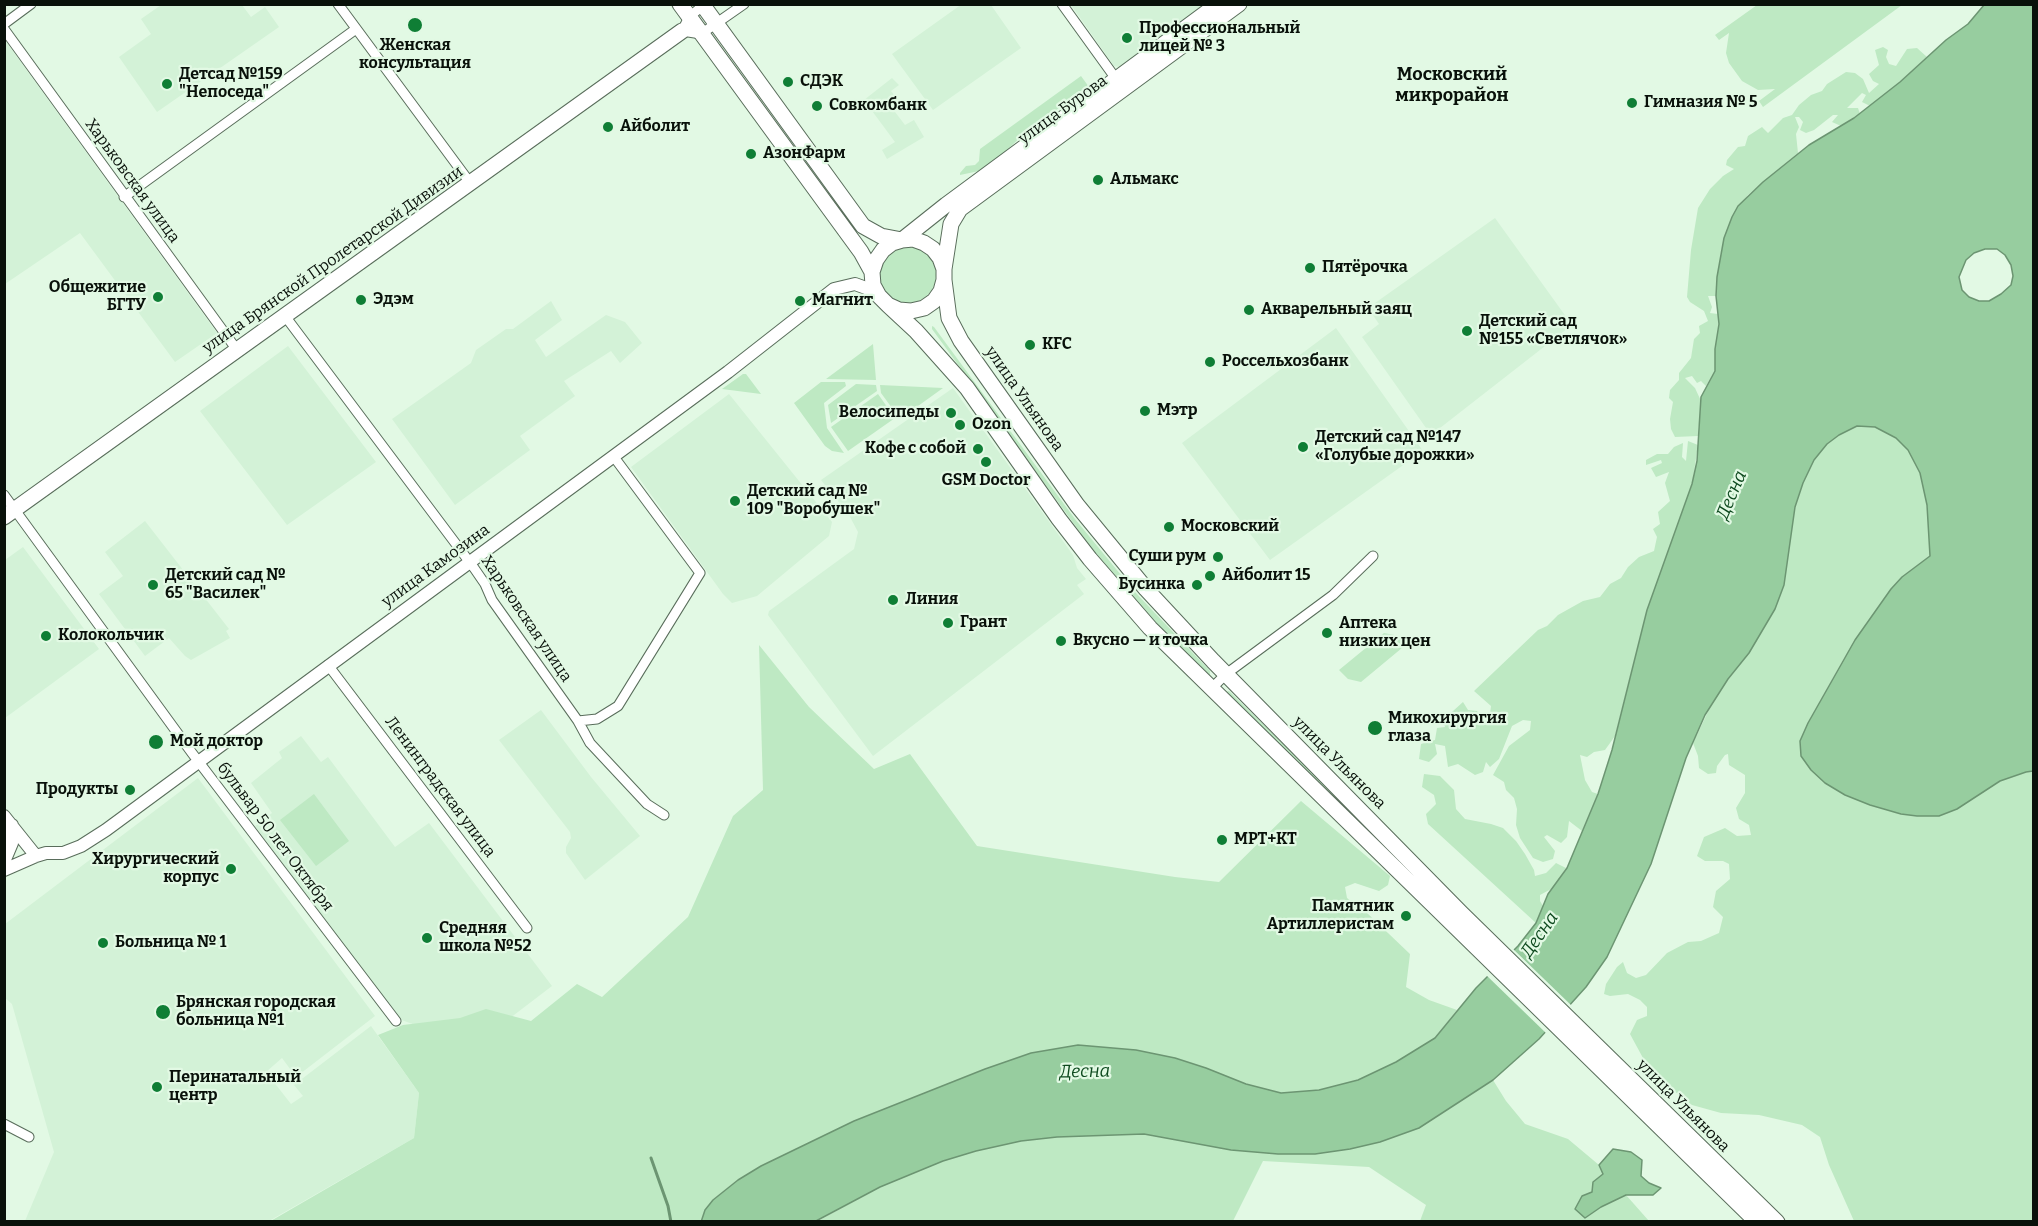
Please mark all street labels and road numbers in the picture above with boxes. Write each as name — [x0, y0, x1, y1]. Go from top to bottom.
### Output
street label: улица Бурова — [1015, 71, 1111, 149]
street label: Харьковская улица — [81, 115, 183, 247]
street label: улица Брянской Пролетарской Дивизии — [199, 162, 467, 358]
street label: улица Ульянова — [981, 343, 1067, 455]
street label: улица Камозина — [378, 520, 494, 612]
street label: Харьковская улица — [476, 552, 576, 686]
street label: Ленинградская улица — [381, 713, 499, 861]
street label: улица Ульянова — [1289, 713, 1389, 813]
street label: бульвар 50 лет Октября — [213, 759, 337, 915]
street label: улица Ульянова — [1633, 1056, 1733, 1156]

